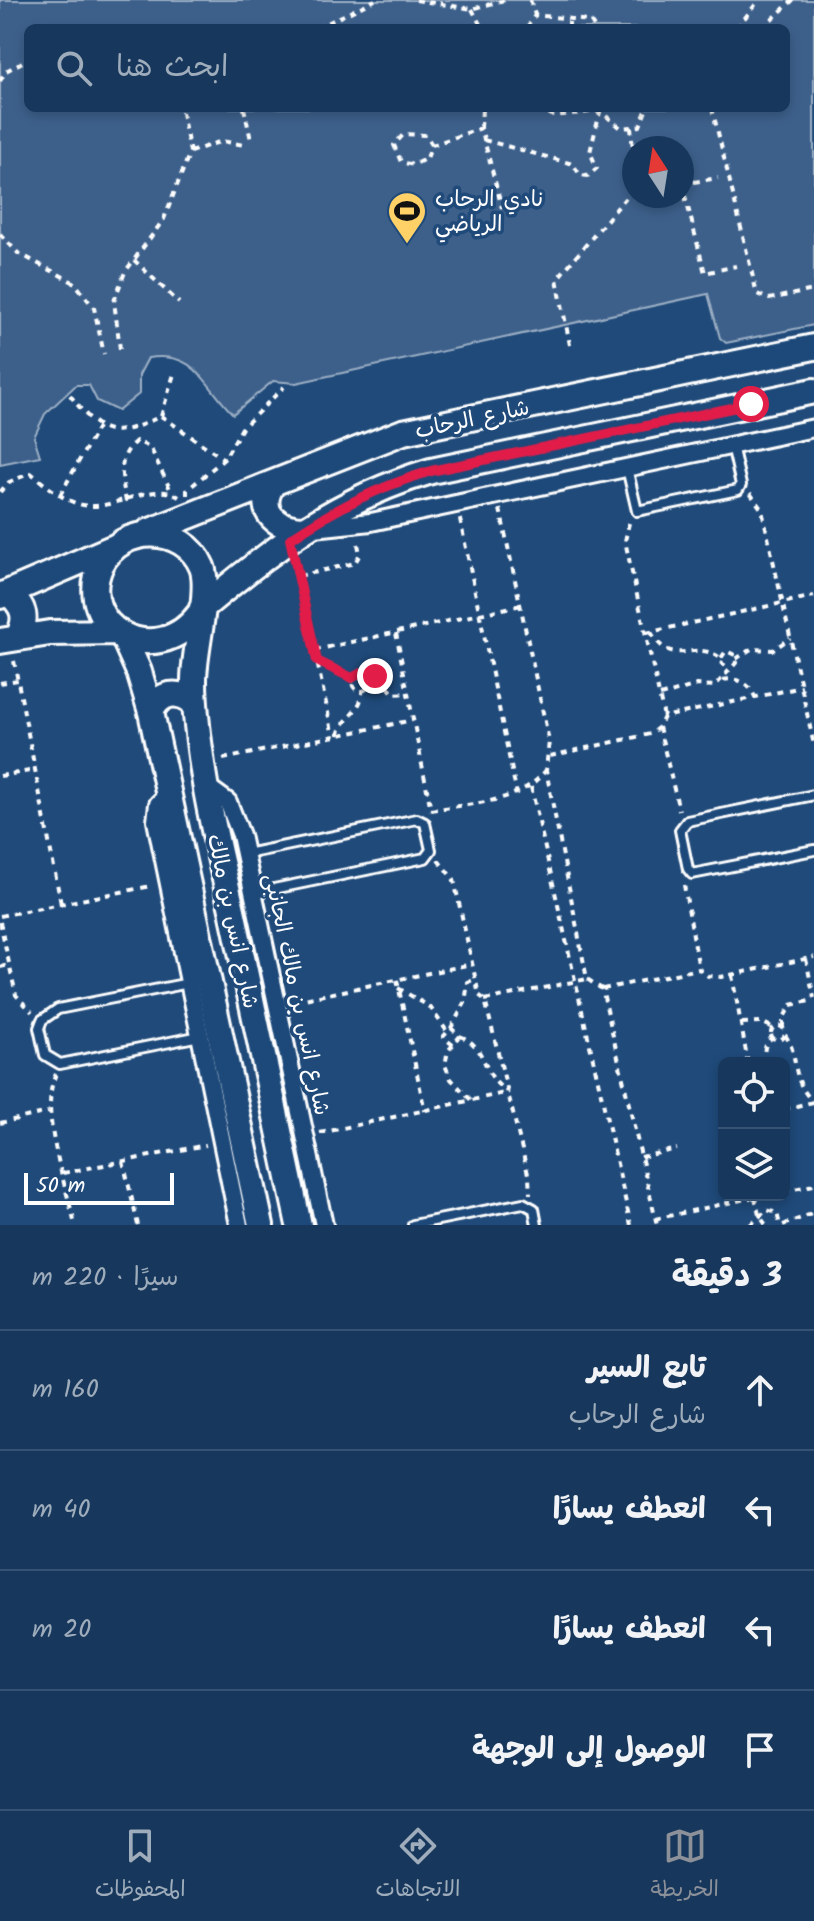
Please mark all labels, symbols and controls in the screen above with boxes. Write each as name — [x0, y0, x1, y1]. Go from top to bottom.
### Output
search box — [24, 24, 790, 112]
text: ابحث هنا — [116, 44, 228, 92]
icon: search — [52, 46, 96, 90]
north arrow — [622, 136, 694, 208]
place label: نادي الرحاب الرياضي — [435, 183, 543, 243]
sports icon: نادي الرحاب الرياضي — [386, 190, 428, 245]
route start — [733, 386, 769, 422]
street label: شارع الرحاب — [412, 391, 533, 450]
route end — [357, 658, 393, 694]
street label: شارع انس بن مالك — [196, 831, 267, 1012]
street label: شارع انس بن مالك الجانبى — [253, 870, 338, 1119]
map controls — [718, 1057, 790, 1201]
button: locate — [718, 1057, 790, 1129]
button: layers — [718, 1129, 790, 1201]
scale bar — [24, 1169, 174, 1205]
text: 50 m — [36, 1169, 85, 1204]
text: 3 دقيقة — [672, 1250, 782, 1304]
text: سيرًا · 220 m — [32, 1257, 179, 1299]
text: تابع السير — [588, 1345, 706, 1393]
icon: ahead — [738, 1368, 782, 1412]
text: 160 m — [32, 1369, 99, 1411]
text: شارع الرحاب — [569, 1395, 706, 1437]
text: انعطف يسارًا — [553, 1486, 706, 1534]
icon: left — [738, 1488, 782, 1532]
text: 40 m — [32, 1489, 90, 1531]
text: انعطف يسارًا — [553, 1606, 706, 1654]
icon: left — [738, 1608, 782, 1652]
text: 20 m — [32, 1609, 91, 1651]
text: الوصول إلى الوجهة — [472, 1726, 706, 1774]
icon: arrive — [738, 1728, 782, 1772]
tab: المحفوظات — [95, 1824, 186, 1908]
tab: الاتجاهات — [375, 1824, 460, 1908]
tab: الخريطة — [650, 1824, 719, 1908]

